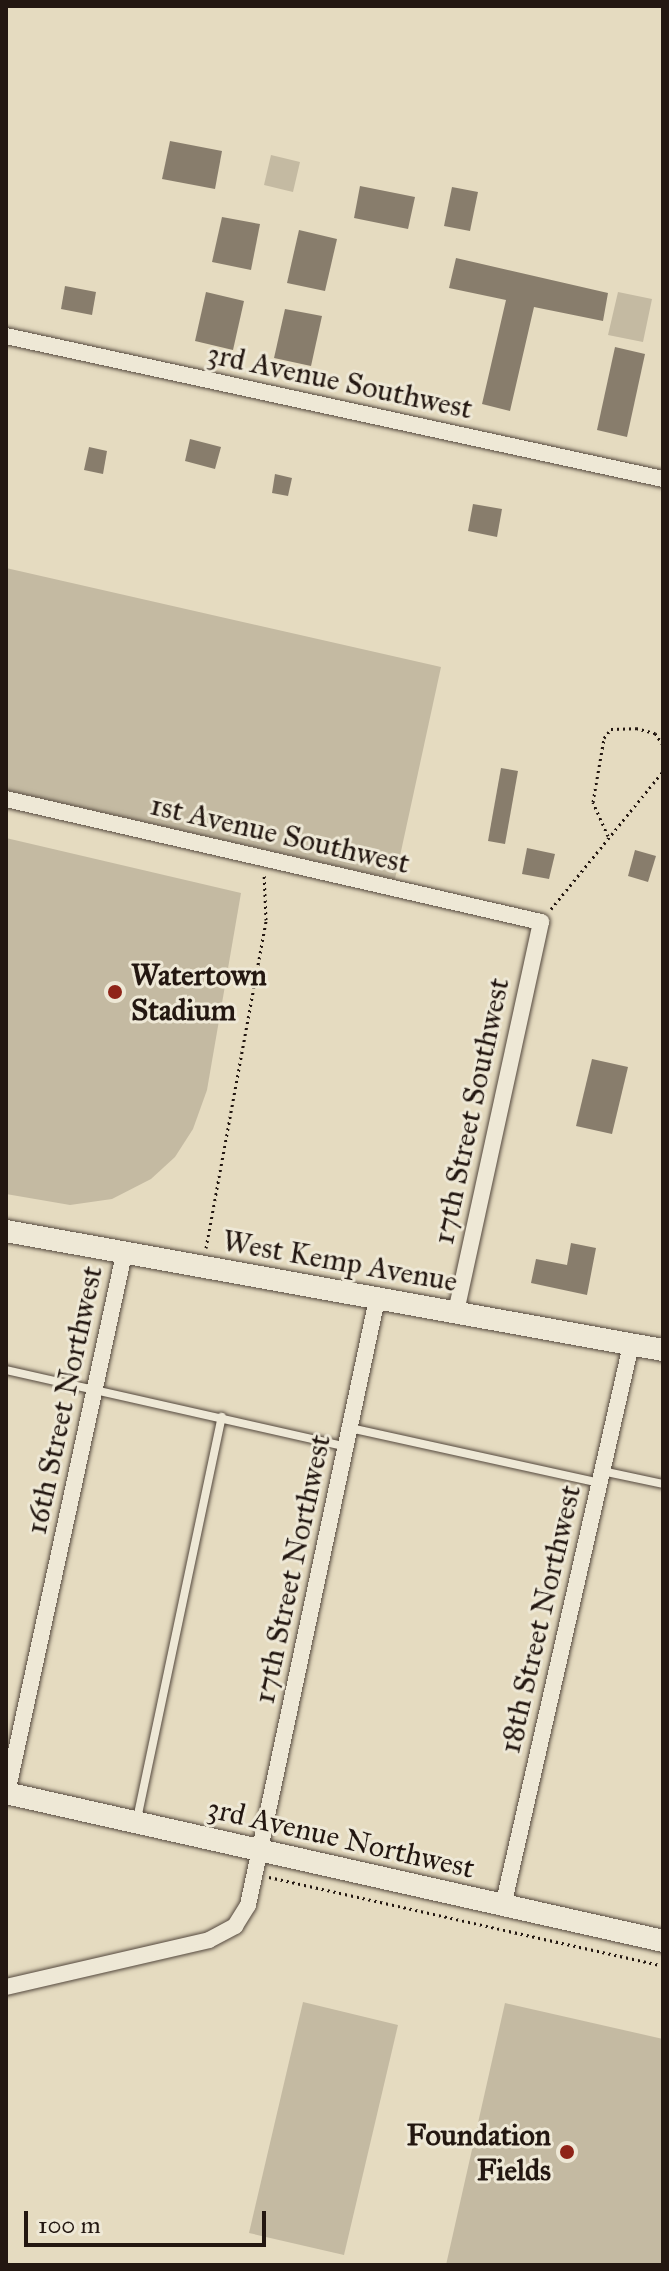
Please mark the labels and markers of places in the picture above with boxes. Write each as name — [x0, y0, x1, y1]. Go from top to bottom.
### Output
place label: Watertown Stadium — [131, 957, 267, 1028]
marker: Watertown Stadium — [106, 983, 124, 1001]
place label: Foundation Fields — [406, 2117, 551, 2188]
marker: Foundation Fields — [558, 2143, 576, 2161]

